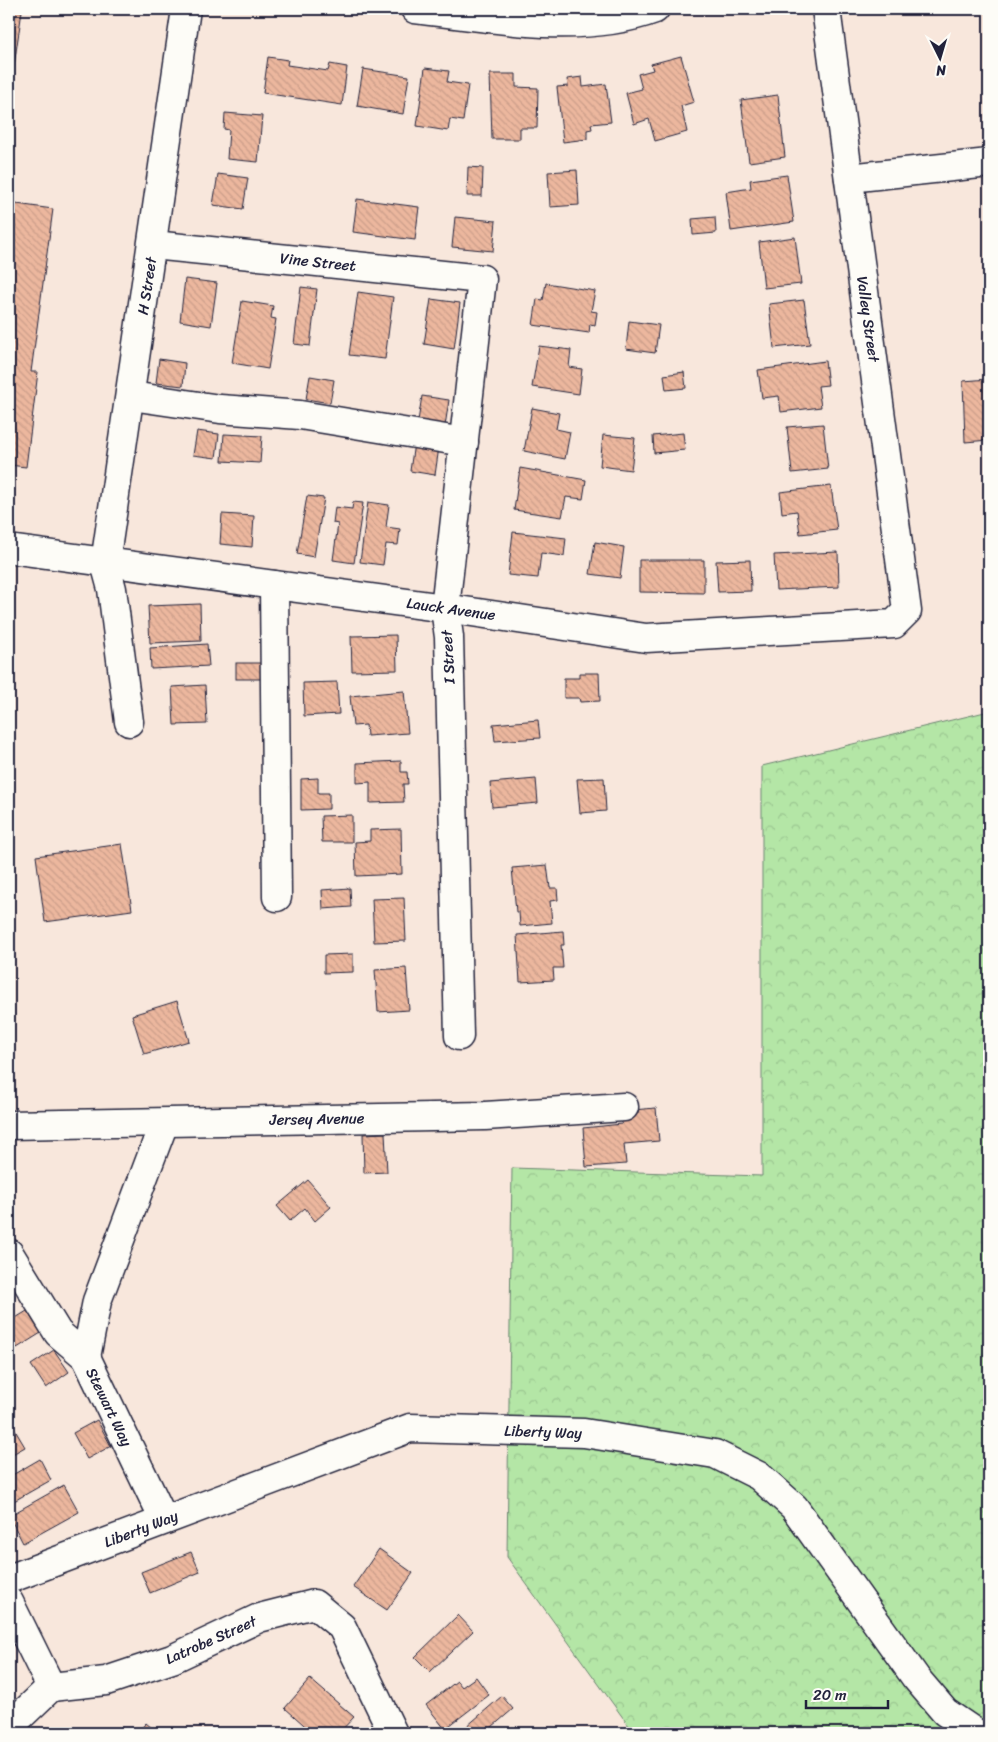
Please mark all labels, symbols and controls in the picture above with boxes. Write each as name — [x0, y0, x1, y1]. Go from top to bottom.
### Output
north arrow — [916, 32, 966, 82]
text: N — [935, 57, 948, 83]
street label: Vine Street — [279, 245, 358, 279]
street label: H Street — [130, 254, 165, 317]
street label: Valley Street — [849, 274, 887, 365]
street label: Lauck Avenue — [405, 590, 498, 628]
street label: I Street — [434, 629, 462, 685]
street label: Jersey Avenue — [268, 1105, 365, 1133]
street label: Stewart Way — [79, 1363, 139, 1451]
street label: Liberty Way — [504, 1418, 583, 1446]
street label: Liberty Way — [100, 1503, 182, 1555]
street label: Latrobe Street — [161, 1608, 262, 1672]
scale bar — [806, 1677, 888, 1709]
text: 20 m — [813, 1682, 847, 1708]

